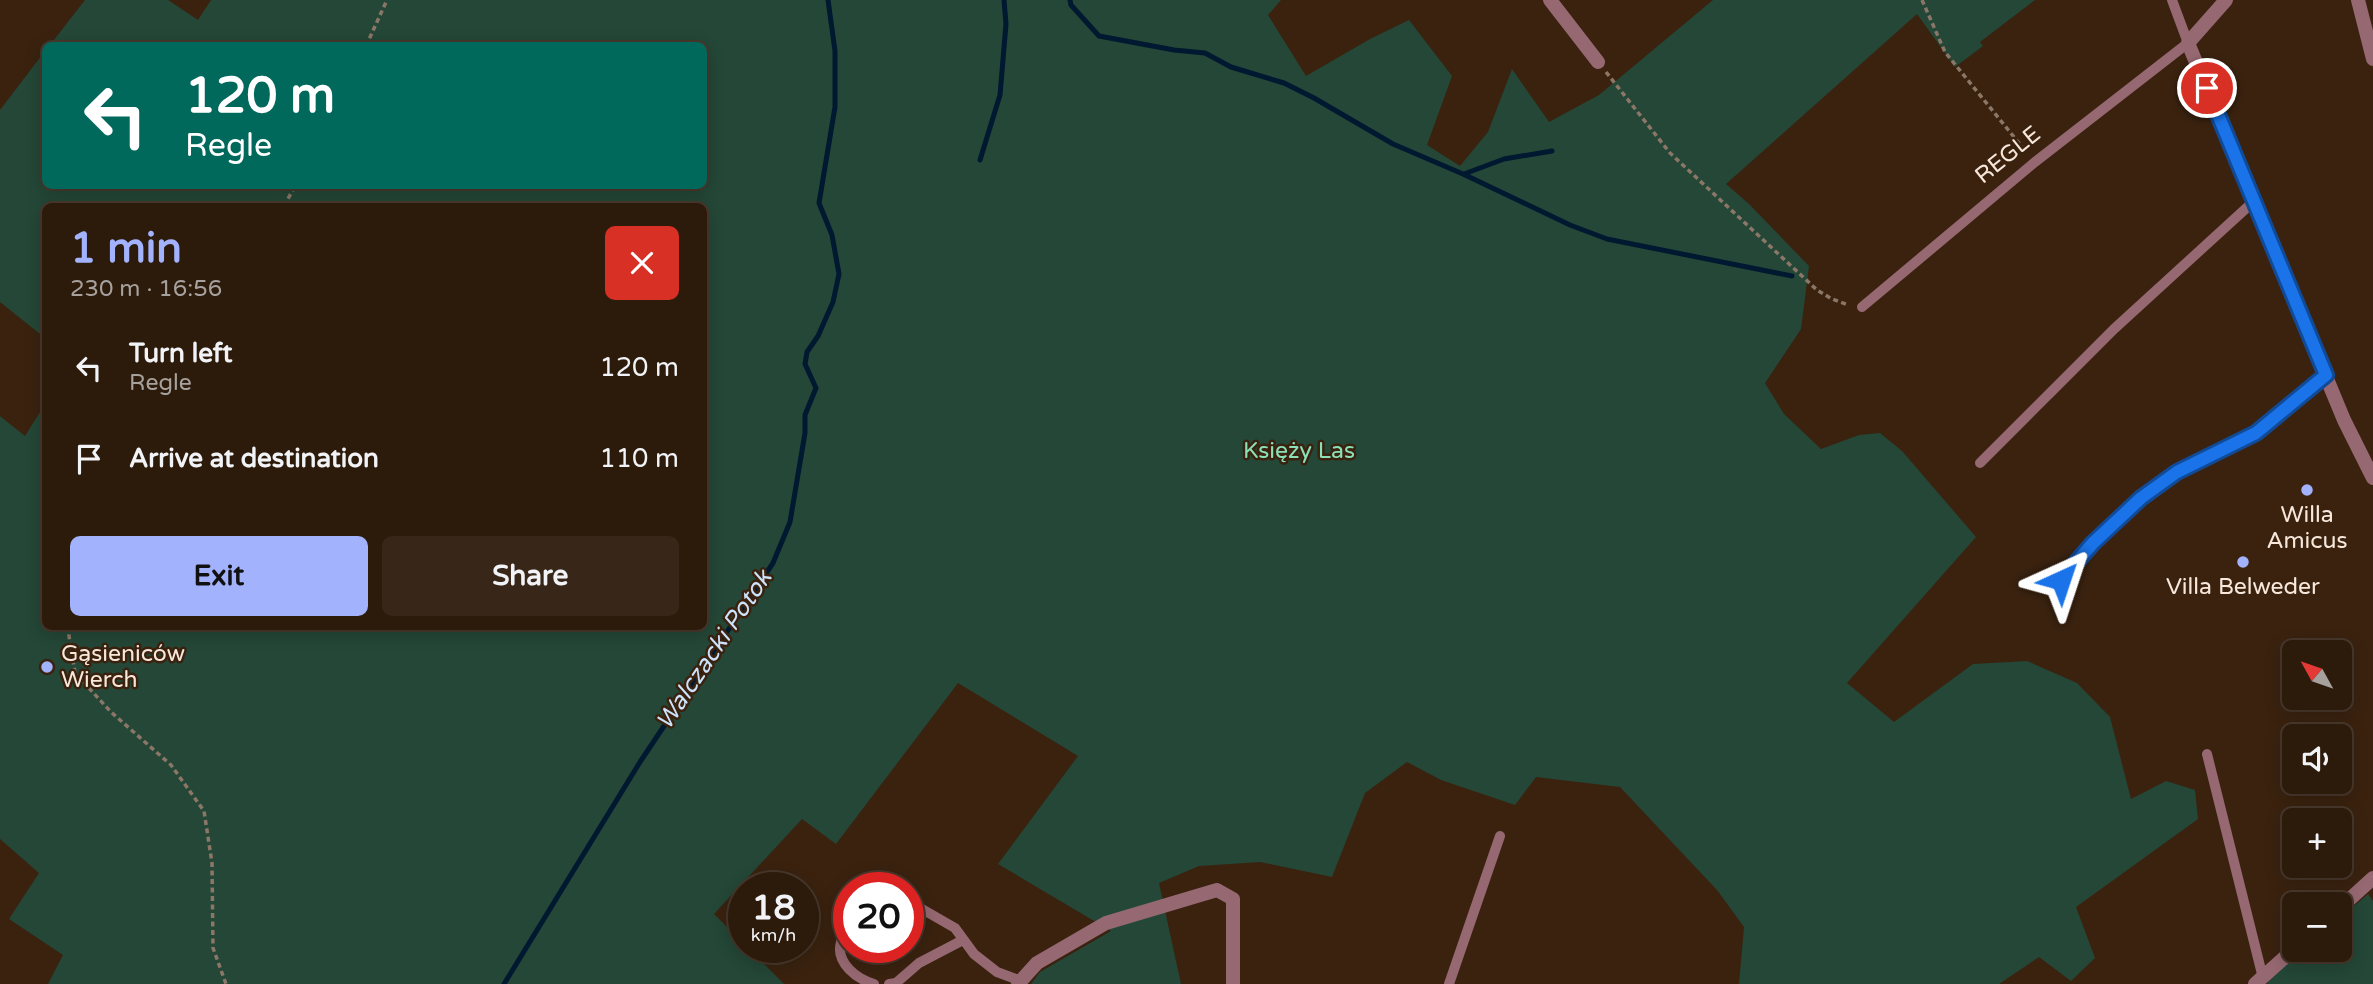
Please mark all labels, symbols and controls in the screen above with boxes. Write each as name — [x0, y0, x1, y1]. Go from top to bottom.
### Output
pin — [2177, 58, 2237, 118]
text: 120 m — [185, 67, 335, 126]
icon: arrive — [2188, 69, 2226, 107]
icon: left — [70, 70, 161, 161]
street label: REGLE — [1970, 120, 2046, 190]
text: Regle — [185, 127, 272, 165]
text: 1 min — [70, 223, 182, 274]
button: close — [605, 226, 679, 300]
text: 230 m · 16:56 — [70, 275, 222, 303]
text: Turn left — [129, 338, 232, 369]
icon: left — [70, 349, 108, 387]
text: 120 m — [599, 352, 679, 383]
text: Regle — [129, 369, 192, 397]
park label: Księży Las — [1243, 437, 1355, 465]
icon: arrive — [70, 440, 108, 478]
text: Arrive at destination — [129, 443, 379, 474]
text: 110 m — [599, 443, 679, 474]
marker: Willa Amicus — [2299, 482, 2315, 498]
place label: Willa Amicus — [2266, 501, 2348, 555]
button: Exit — [70, 536, 368, 616]
button: Share — [382, 536, 679, 616]
position arrow — [2024, 543, 2098, 617]
marker: Villa Belweder — [2235, 554, 2251, 570]
water label: Walczacki Potok — [650, 563, 779, 735]
place label: Villa Belweder — [2166, 573, 2320, 601]
place label: Gąsieniców Wierch — [61, 640, 185, 694]
north arrow — [2282, 640, 2352, 710]
map controls — [2282, 640, 2352, 962]
marker: Gąsieniców Wierch — [39, 659, 55, 675]
button: sound — [2282, 724, 2352, 794]
button: + — [2282, 808, 2352, 878]
speed limit sign: 20 — [833, 872, 924, 963]
text: 18 — [752, 887, 795, 929]
button: − — [2282, 892, 2352, 962]
text: km/h — [751, 924, 796, 946]

